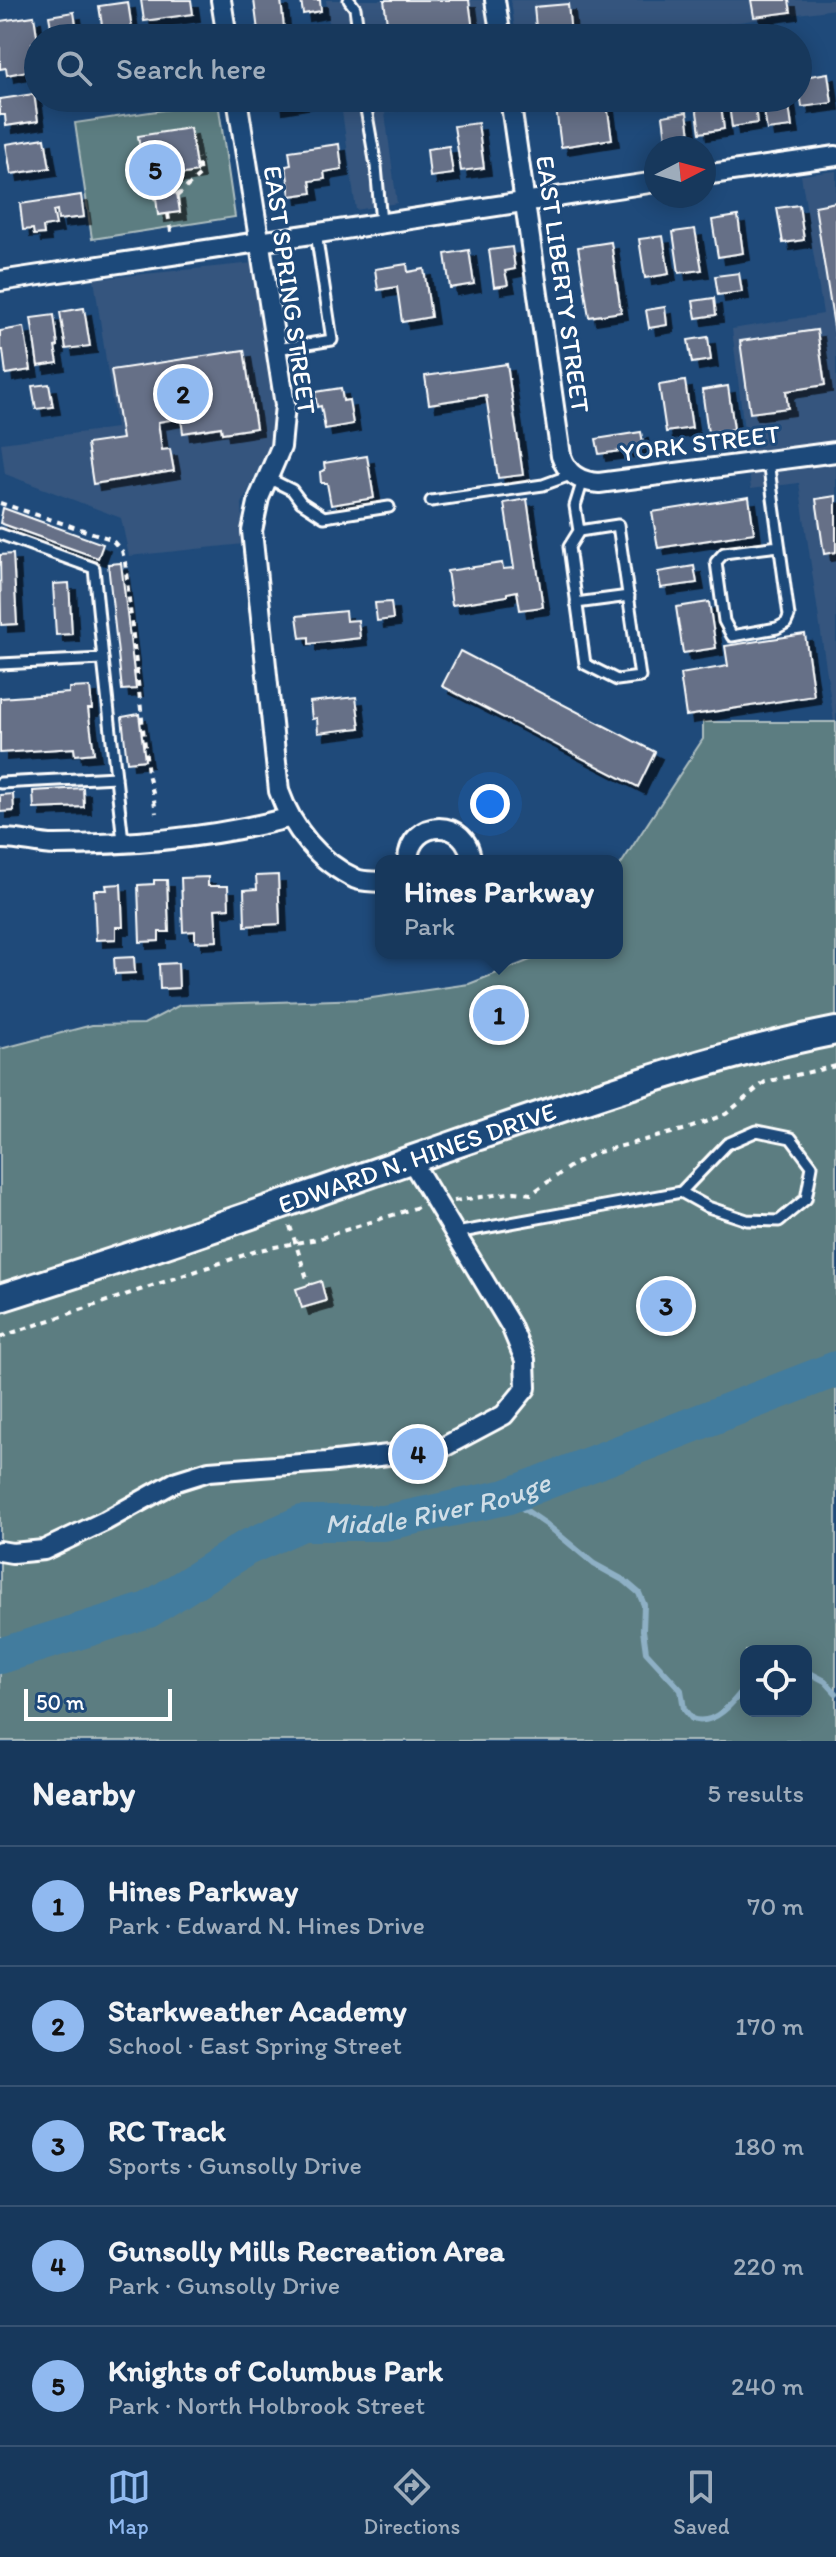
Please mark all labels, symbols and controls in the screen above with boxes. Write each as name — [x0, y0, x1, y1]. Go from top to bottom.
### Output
search box — [24, 24, 812, 112]
icon: search — [52, 46, 96, 90]
text: Search here — [116, 50, 266, 87]
north arrow — [644, 136, 716, 208]
pin: 5 — [129, 140, 181, 200]
street label: EAST LIBERTY STREET — [529, 153, 597, 415]
street label: EAST SPRING STREET — [257, 163, 323, 417]
pin: 2 — [157, 364, 209, 424]
street label: YORK STREET — [618, 417, 782, 469]
your location — [470, 784, 510, 824]
popup — [375, 855, 623, 959]
text: Hines Parkway — [404, 873, 594, 910]
text: Park — [404, 910, 455, 942]
pin: 1 — [473, 985, 525, 1045]
street label: EDWARD N. HINES DRIVE — [274, 1095, 560, 1221]
pin: 3 — [640, 1276, 692, 1336]
pin: 4 — [392, 1424, 444, 1484]
water label: Middle River Rouge — [325, 1464, 556, 1540]
map controls — [740, 1645, 812, 1717]
button: locate — [740, 1645, 812, 1717]
scale bar — [24, 1685, 172, 1721]
text: 50 m — [36, 1689, 85, 1716]
text: Nearby — [32, 1773, 135, 1814]
text: 5 results — [707, 1777, 804, 1809]
text: Hines Parkway — [108, 1872, 298, 1909]
text: 1 — [52, 1890, 64, 1922]
text: 70 m — [747, 1890, 804, 1922]
text: Park · Edward N. Hines Drive — [108, 1909, 425, 1941]
text: Starkweather Academy — [108, 1992, 407, 2029]
text: 2 — [51, 2010, 65, 2042]
text: 170 m — [735, 2010, 804, 2042]
text: School · East Spring Street — [108, 2029, 402, 2061]
text: RC Track — [108, 2112, 226, 2149]
text: 3 — [51, 2130, 65, 2162]
text: 180 m — [734, 2130, 804, 2162]
text: Sports · Gunsolly Drive — [108, 2149, 362, 2181]
text: Gunsolly Mills Recreation Area — [108, 2232, 505, 2269]
text: 4 — [50, 2250, 66, 2282]
text: 220 m — [733, 2250, 804, 2282]
text: Park · Gunsolly Drive — [108, 2269, 340, 2301]
text: Knights of Columbus Park — [108, 2352, 443, 2389]
text: 5 — [51, 2370, 65, 2402]
text: 240 m — [731, 2370, 804, 2402]
text: Park · North Holbrook Street — [108, 2389, 425, 2421]
tab: Map — [107, 2465, 151, 2540]
tab: Directions — [364, 2465, 460, 2540]
tab: Saved — [673, 2465, 729, 2540]

